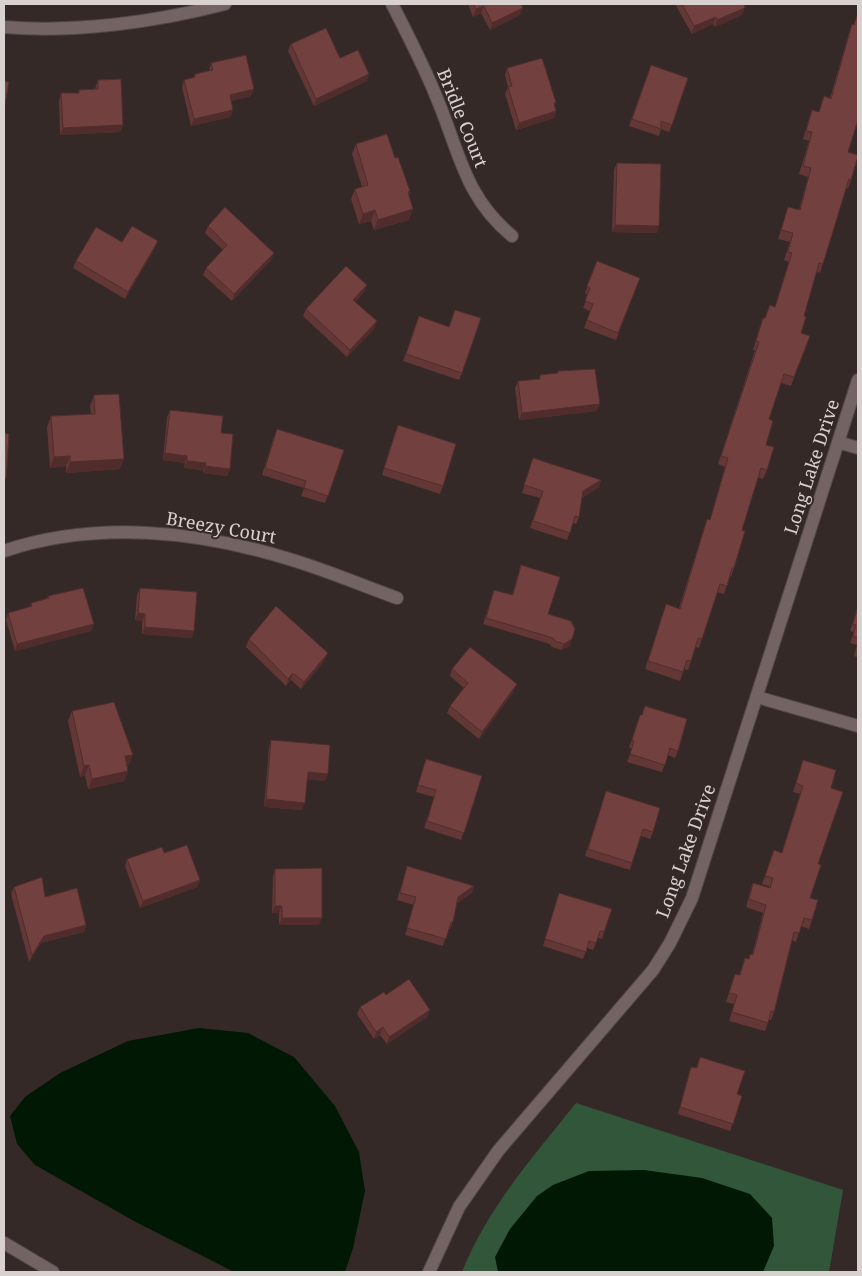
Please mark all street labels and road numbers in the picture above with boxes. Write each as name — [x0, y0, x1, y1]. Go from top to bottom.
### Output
street label: Bridle Court — [432, 65, 494, 171]
street label: Long Lake Drive — [778, 396, 844, 537]
street label: Breezy Court — [164, 506, 278, 548]
street label: Long Lake Drive — [650, 780, 720, 921]

